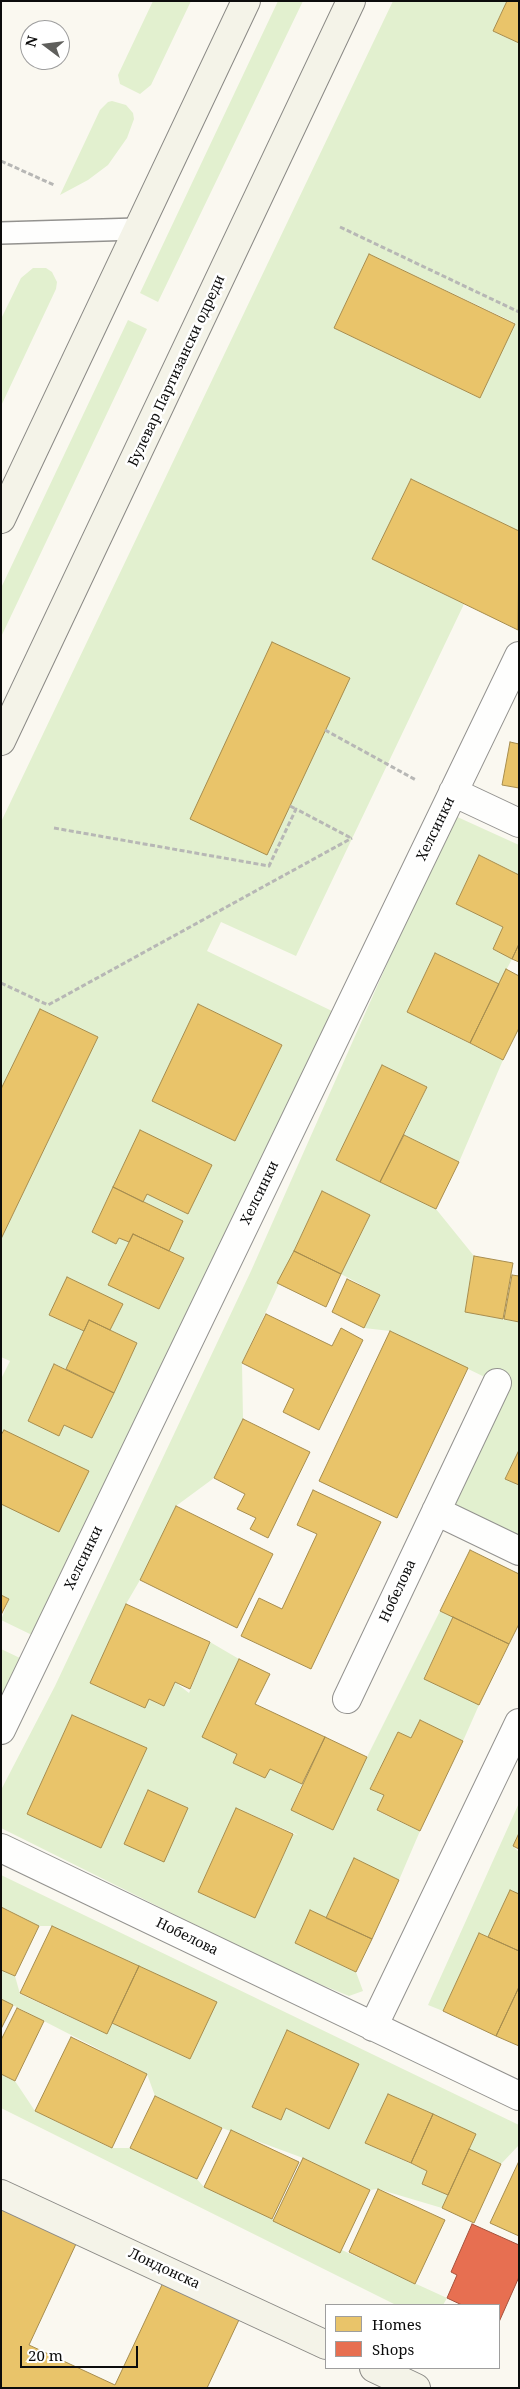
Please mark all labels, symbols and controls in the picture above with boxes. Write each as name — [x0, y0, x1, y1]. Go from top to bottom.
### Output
north arrow — [20, 20, 70, 70]
text: N — [20, 33, 42, 49]
street label: Булевар Партизански одреди — [125, 273, 229, 469]
street label: Хелсинки — [413, 794, 459, 864]
street label: Хелсинки — [237, 1158, 283, 1228]
street label: Хелсинки — [61, 1523, 107, 1593]
street label: Нобелова — [376, 1557, 420, 1625]
street label: Нобелова — [153, 1915, 221, 1959]
street label: Лондонска — [126, 2245, 202, 2293]
legend — [325, 2304, 500, 2369]
text: Homes — [372, 2314, 422, 2334]
scale bar — [22, 2336, 140, 2368]
text: Shops — [372, 2339, 414, 2359]
text: 20 m — [28, 2345, 63, 2365]

